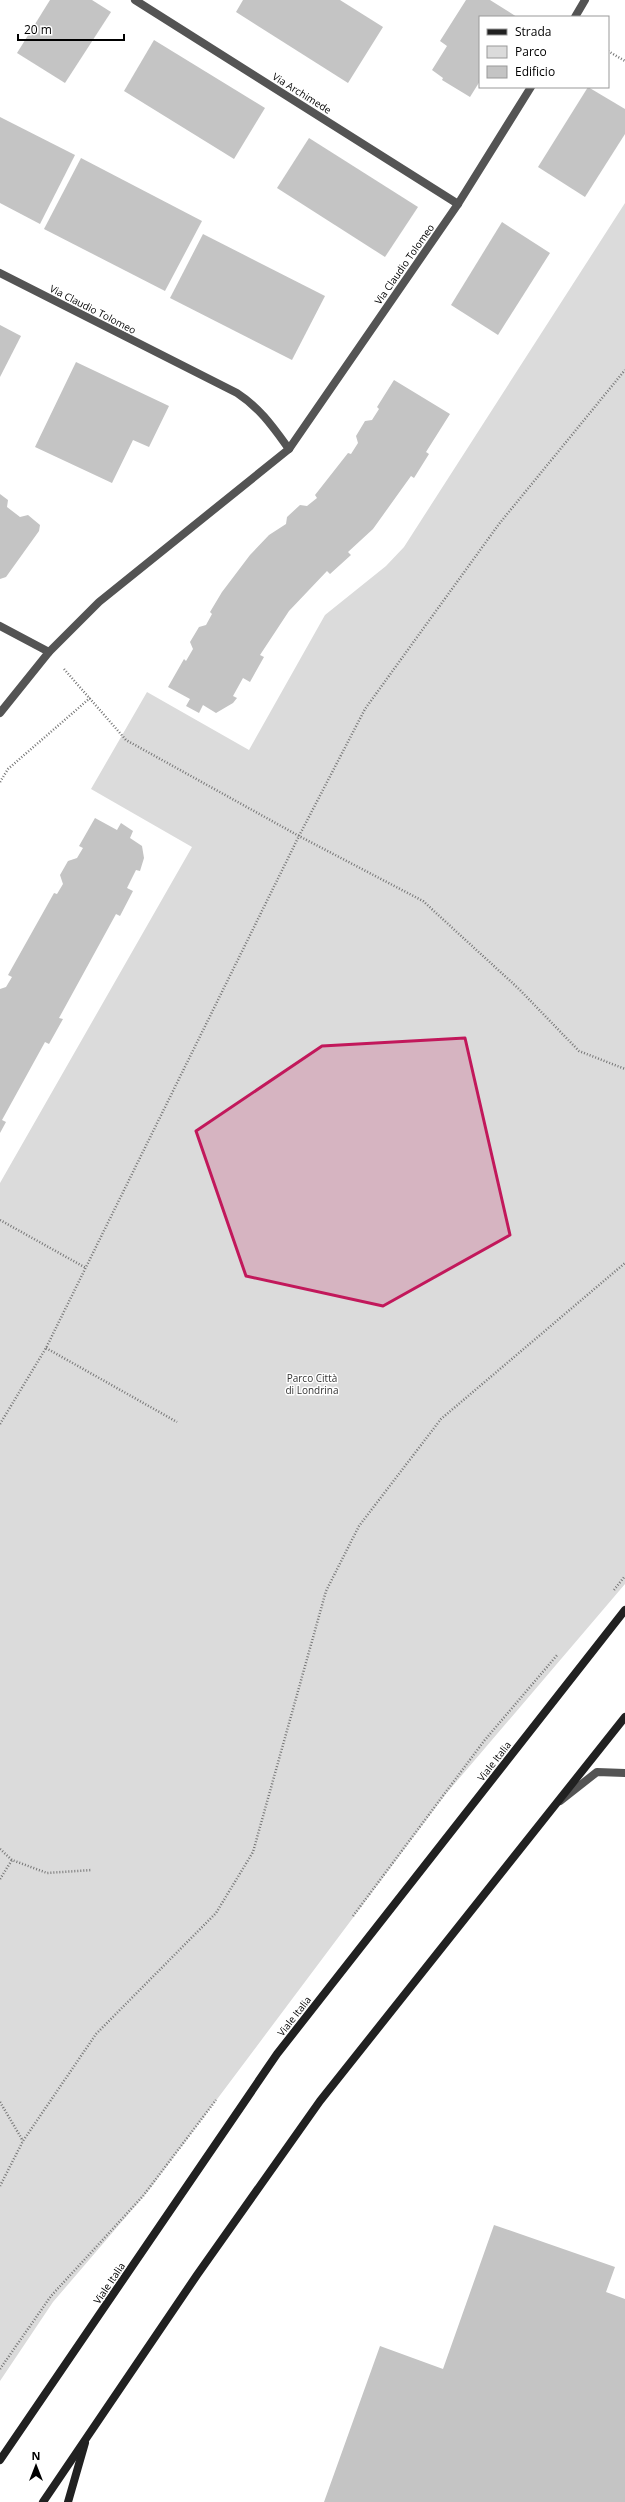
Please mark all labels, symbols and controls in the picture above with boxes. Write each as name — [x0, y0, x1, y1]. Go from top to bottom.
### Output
scale bar — [18, 16, 124, 42]
legend — [479, 16, 609, 88]
text: 20 m — [24, 21, 52, 38]
text: Strada — [515, 23, 551, 40]
text: Parco — [515, 43, 547, 60]
text: Edificio — [515, 63, 555, 80]
street label: Via Archimede — [270, 69, 334, 117]
street label: Via Claudio Tolomeo — [371, 221, 437, 307]
street label: Via Claudio Tolomeo — [47, 281, 139, 337]
park label: Parco Città di Londrina — [285, 1371, 339, 1397]
street label: Viale Italia — [474, 1738, 514, 1784]
street label: Viale Italia — [274, 1993, 314, 2039]
street label: Viale Italia — [90, 2259, 128, 2307]
north arrow — [16, 2446, 56, 2486]
text: N — [32, 2448, 40, 2463]

